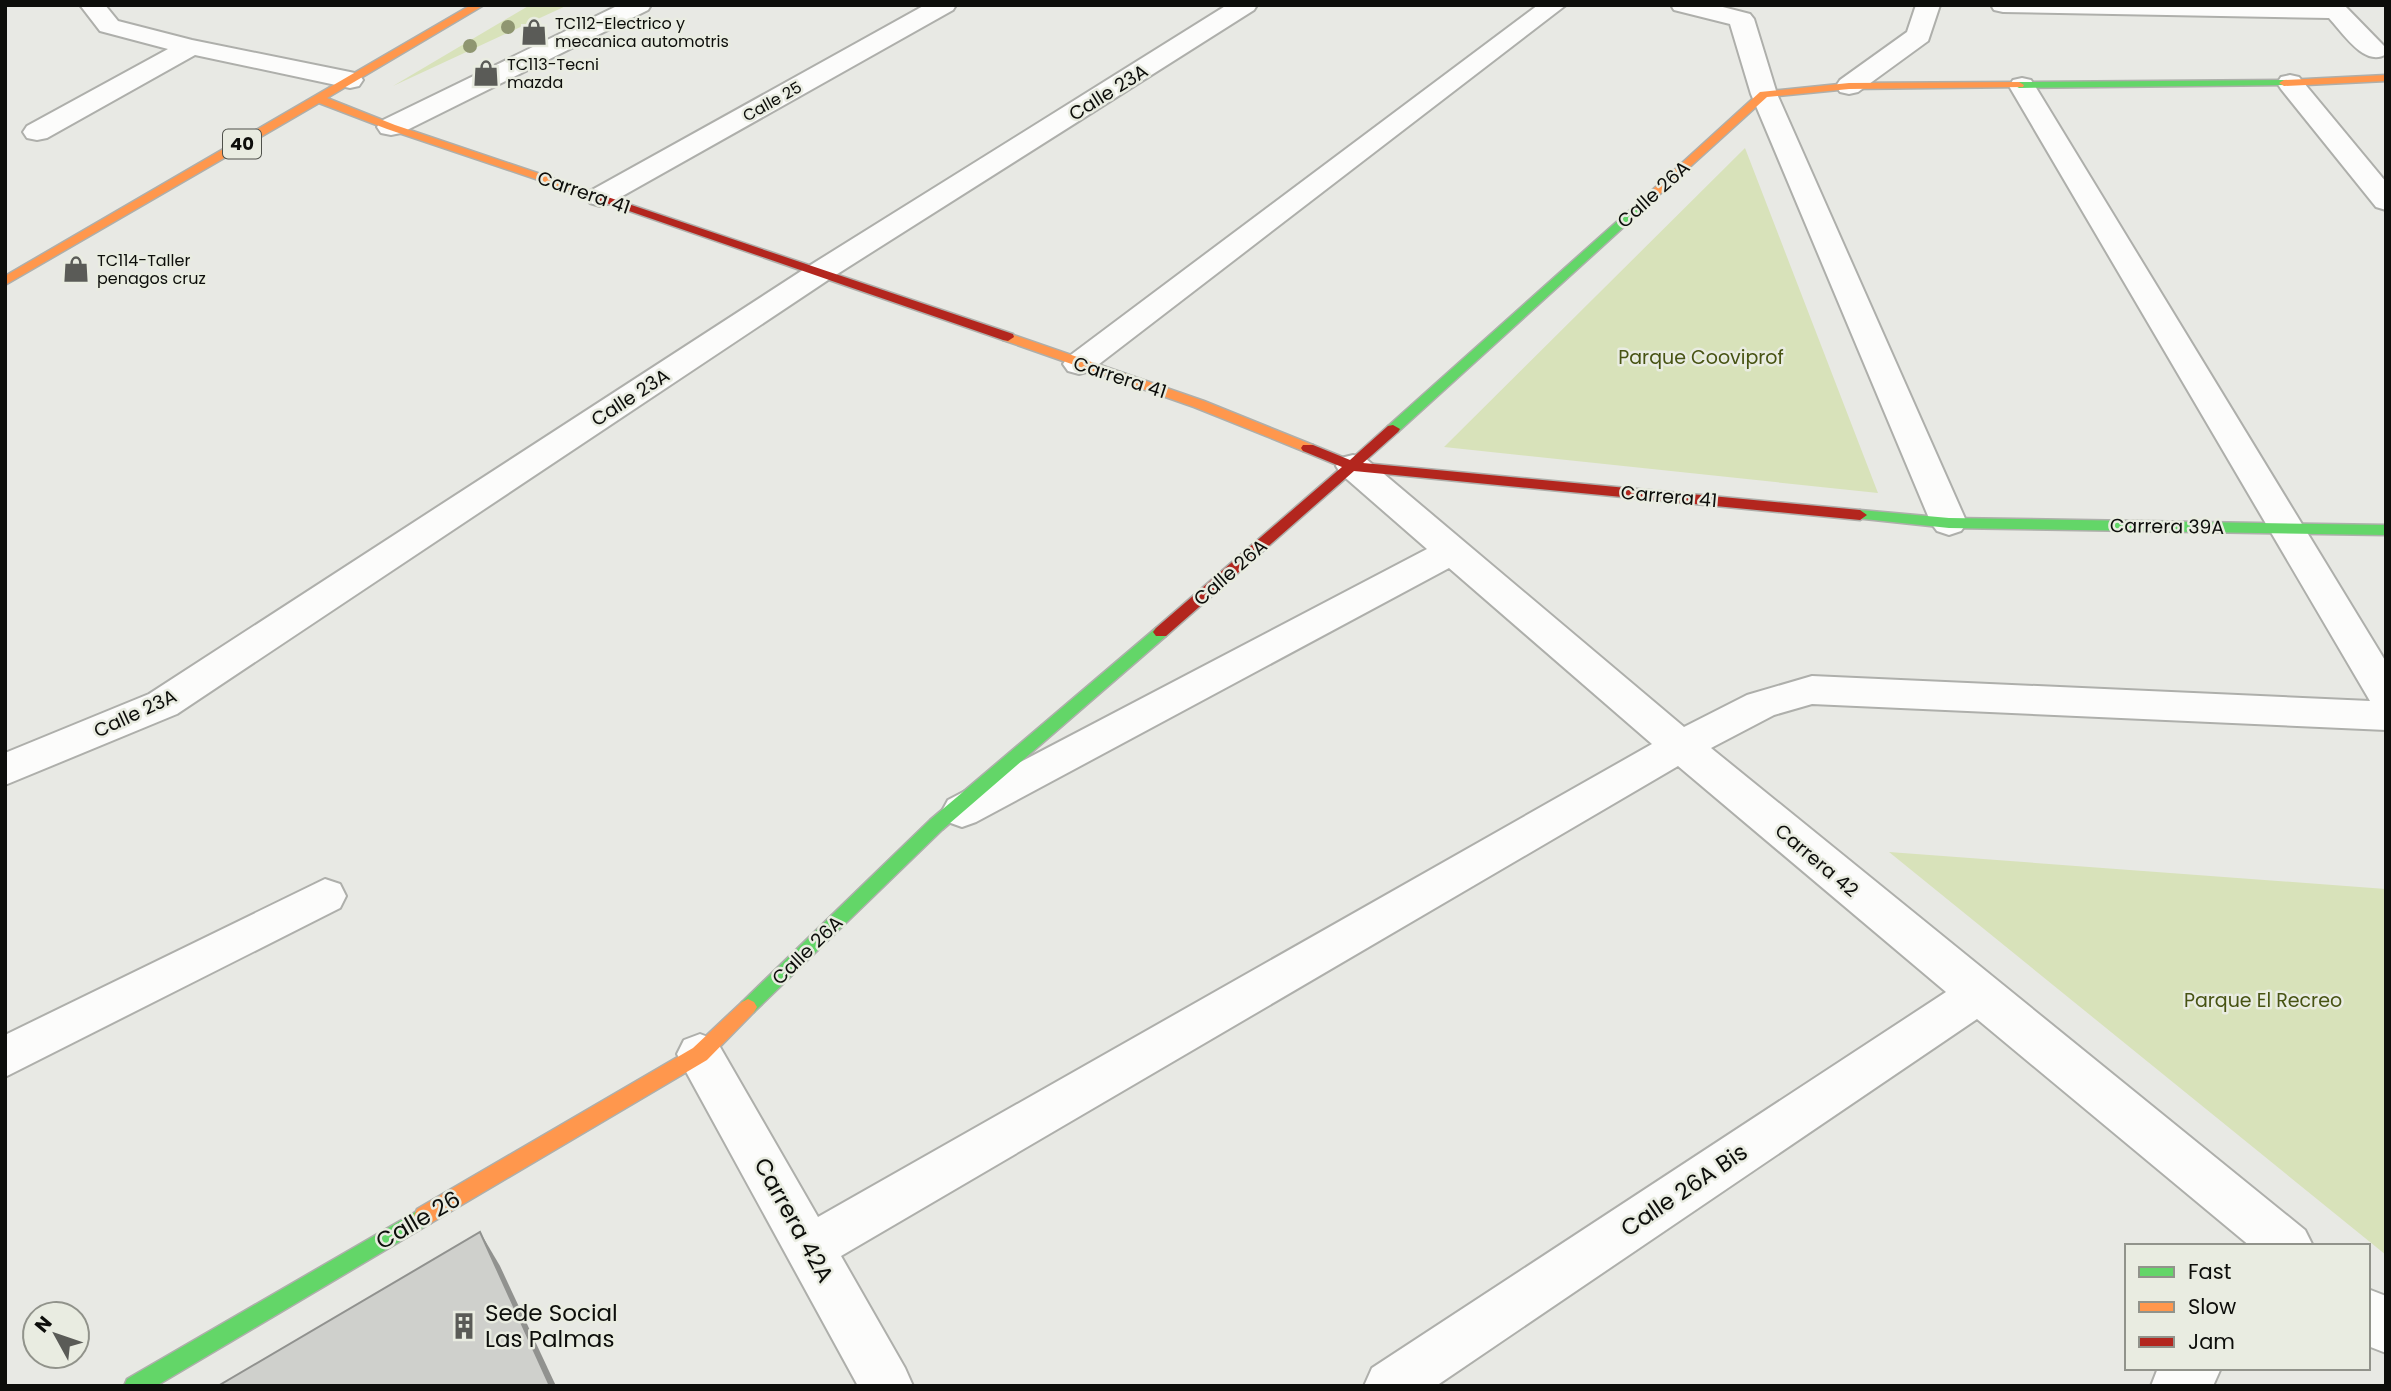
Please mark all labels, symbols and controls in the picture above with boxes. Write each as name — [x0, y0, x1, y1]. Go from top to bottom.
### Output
place label: TC112-Electrico y mecanica automotris — [555, 12, 729, 53]
shop icon: TC112-Electrico y mecanica automotris — [519, 17, 549, 47]
place label: TC113-Tecni mazda — [507, 53, 599, 94]
street label: Calle 23A — [1064, 57, 1153, 127]
shop icon: TC113-Tecni mazda — [471, 58, 501, 88]
street label: Calle 25 — [738, 76, 806, 127]
road number: 40 — [223, 130, 261, 159]
street label: Calle 26A — [1611, 154, 1696, 234]
street label: Carrera 41 — [534, 164, 634, 221]
place label: TC114-Taller penagos cruz — [97, 249, 206, 290]
shop icon: TC114-Taller penagos cruz — [61, 254, 91, 284]
park label: Parque Cooviprof — [1618, 344, 1784, 371]
street label: Carrera 41 — [1070, 350, 1170, 405]
street label: Calle 23A — [586, 362, 675, 433]
street label: Carrera 41 — [1620, 479, 1718, 514]
street label: Carrera 39A — [2110, 512, 2225, 541]
street label: Calle 26A — [1188, 533, 1273, 612]
street label: Calle 23A — [89, 682, 181, 744]
street label: Carrera 42 — [1769, 817, 1864, 903]
street label: Calle 26A — [766, 909, 849, 991]
park label: Parque El Recreo — [2184, 987, 2342, 1014]
street label: Calle 26A Bis — [1614, 1136, 1754, 1244]
street label: Carrera 42A — [747, 1152, 841, 1288]
street label: Calle 26 — [370, 1183, 466, 1257]
legend — [2125, 1244, 2370, 1370]
text: Fast — [2188, 1257, 2231, 1286]
text: Slow — [2188, 1292, 2236, 1321]
place label: Sede Social Las Palmas — [485, 1297, 618, 1355]
north arrow — [21, 1300, 91, 1370]
text: N — [28, 1310, 58, 1339]
building icon: Sede Social Las Palmas — [449, 1311, 479, 1341]
text: Jam — [2188, 1327, 2235, 1356]

